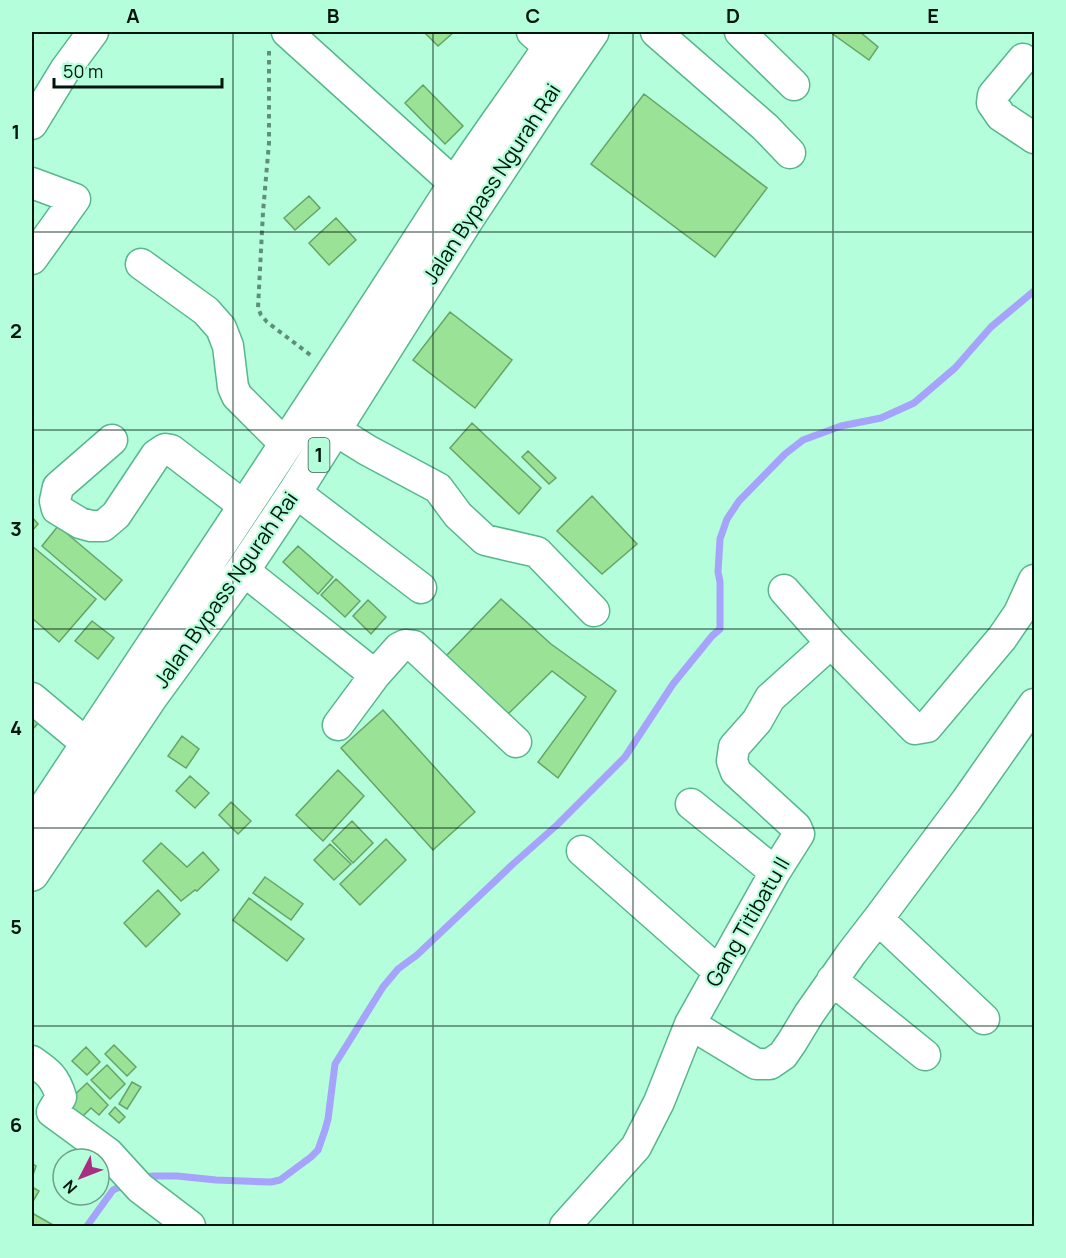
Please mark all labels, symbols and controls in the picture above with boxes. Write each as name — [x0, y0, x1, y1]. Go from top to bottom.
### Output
text: A — [126, 2, 140, 29]
text: B — [327, 2, 340, 29]
text: C — [526, 2, 540, 29]
text: D — [726, 2, 740, 29]
text: E — [927, 2, 939, 29]
scale bar — [54, 51, 222, 89]
text: 50 m — [63, 59, 103, 83]
street label: Jalan Bypass Ngurah Rai — [416, 78, 566, 289]
text: 1 — [12, 118, 20, 145]
text: 2 — [10, 317, 22, 344]
road number: 1 — [308, 438, 330, 472]
street label: Jalan Bypass Ngurah Rai — [147, 486, 304, 693]
text: 3 — [10, 515, 22, 542]
text: 4 — [10, 714, 22, 741]
street label: Gang Titibatu II — [699, 852, 796, 991]
text: 5 — [10, 913, 22, 940]
text: 6 — [10, 1111, 22, 1138]
north arrow — [51, 1147, 111, 1207]
text: N — [58, 1175, 82, 1199]

